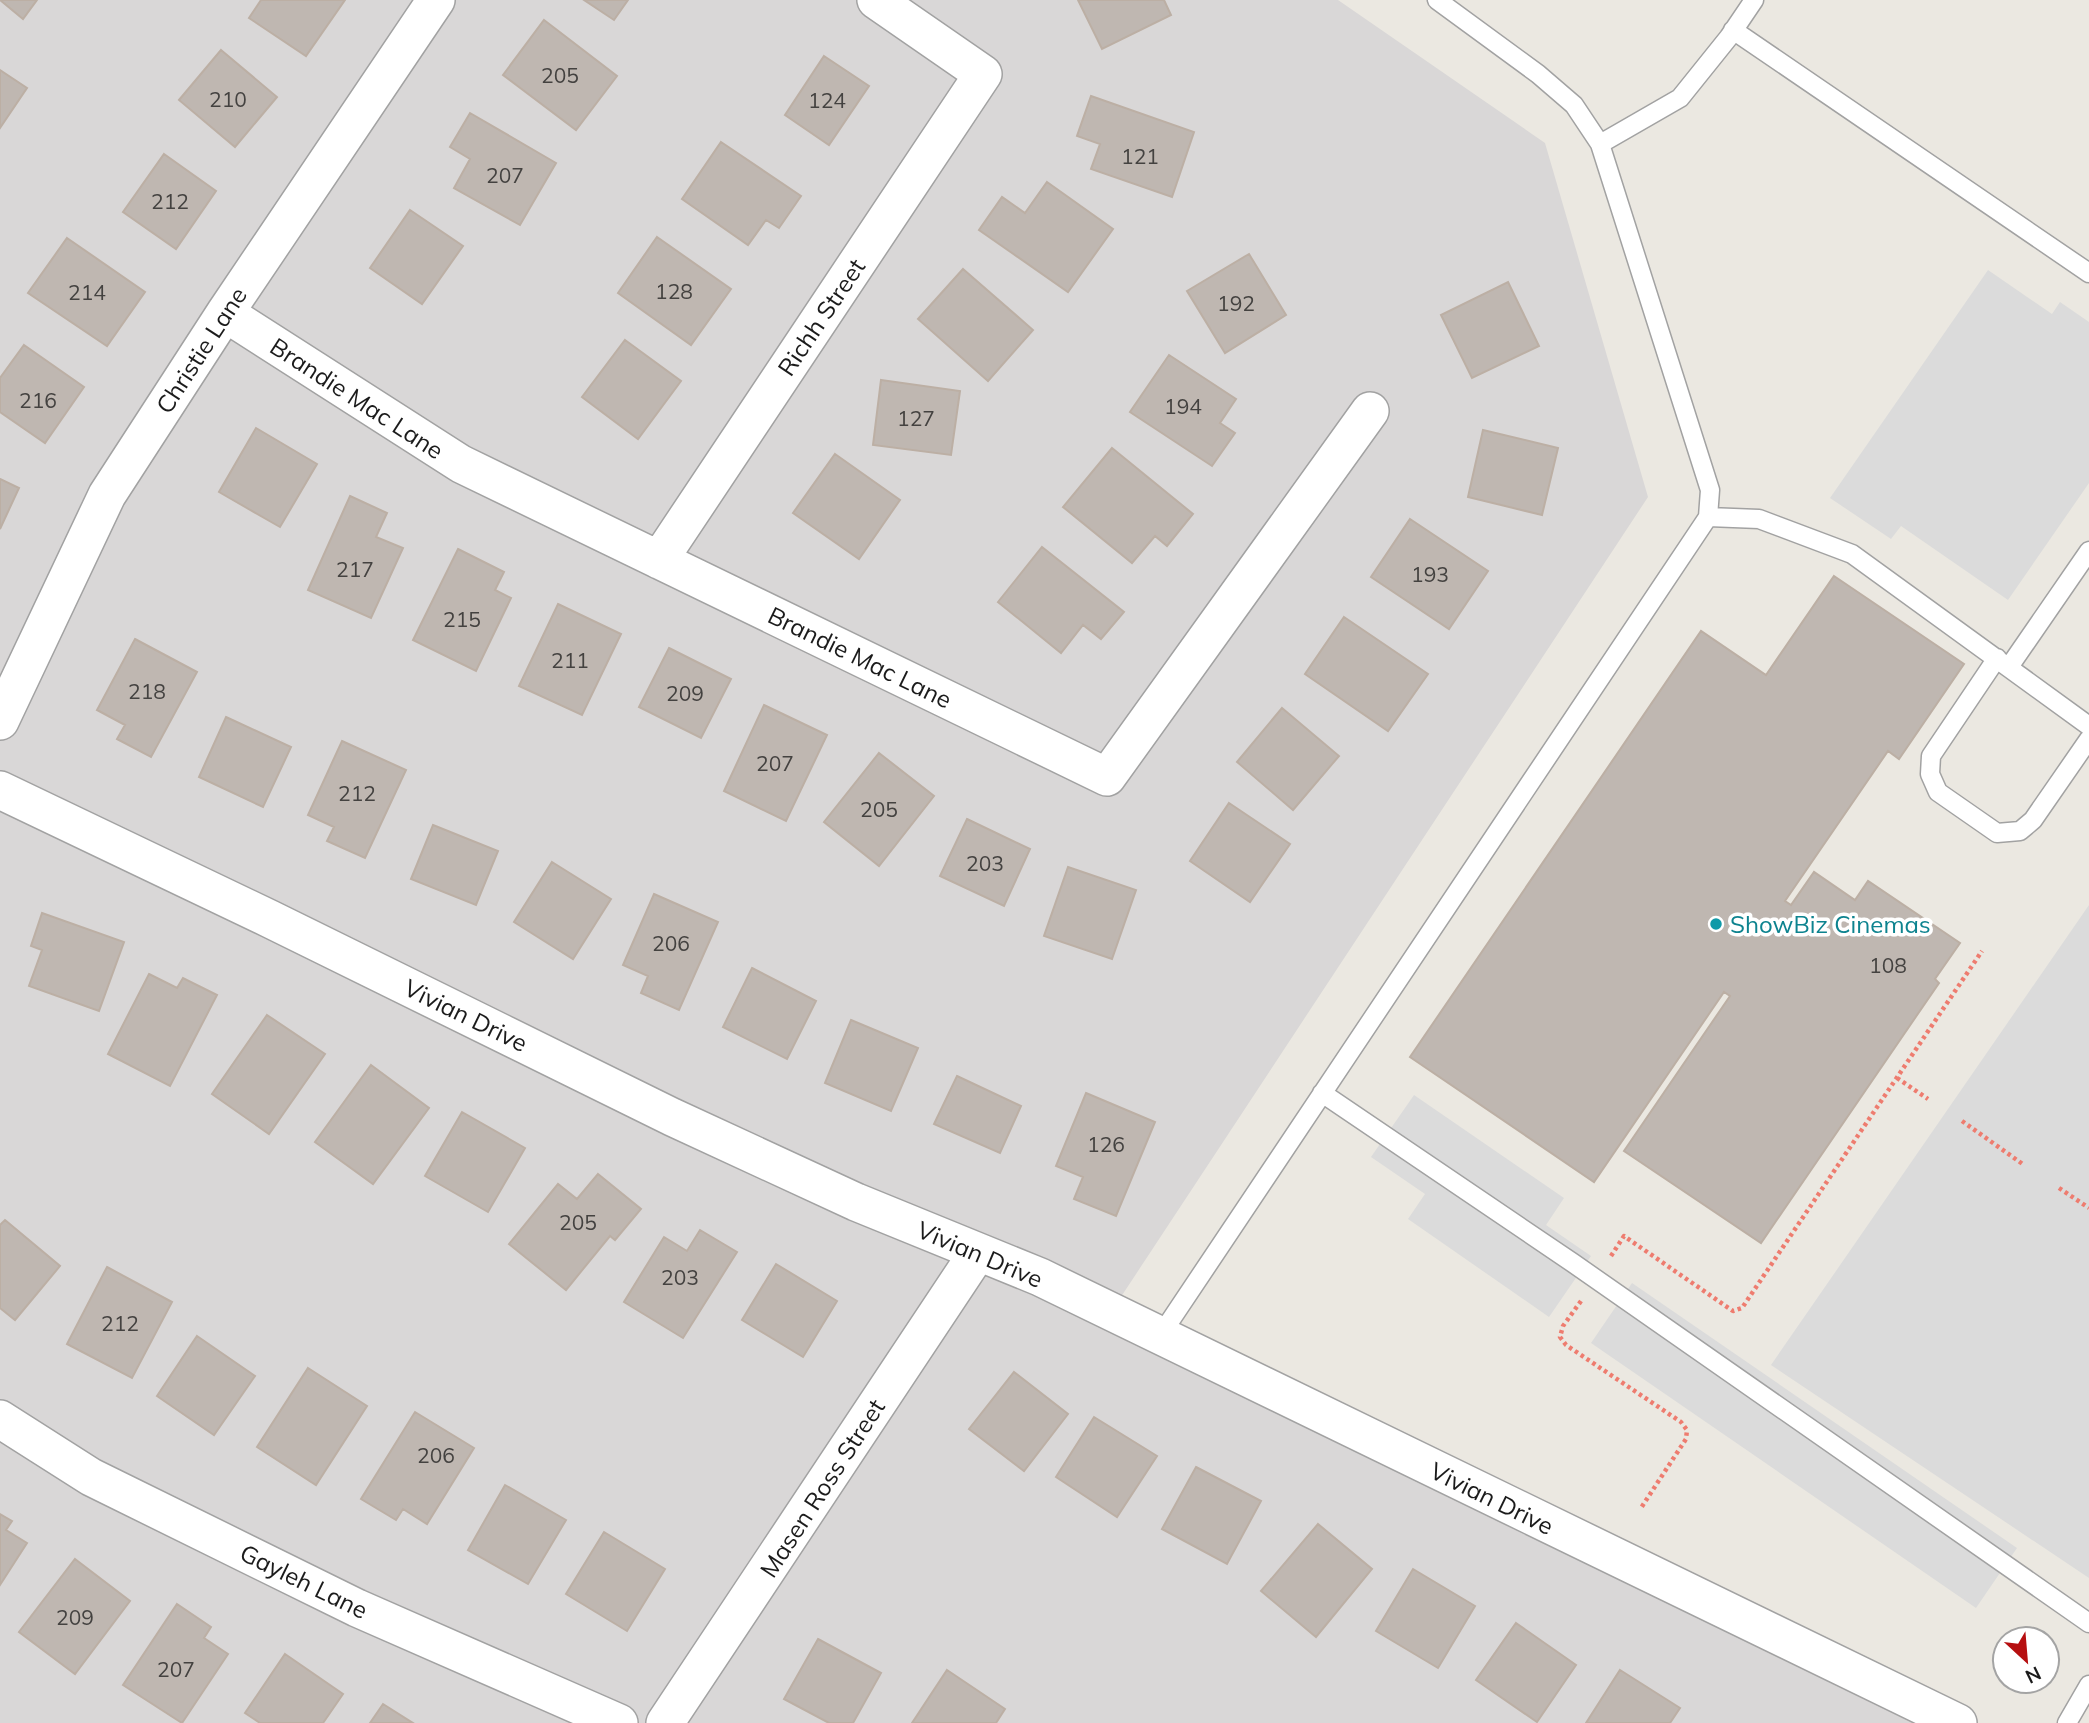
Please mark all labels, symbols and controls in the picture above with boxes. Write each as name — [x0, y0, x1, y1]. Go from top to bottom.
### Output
house number: 205 — [541, 62, 579, 88]
house number: 210 — [209, 86, 247, 112]
house number: 124 — [808, 87, 846, 113]
house number: 121 — [1121, 143, 1159, 169]
house number: 207 — [486, 162, 524, 188]
house number: 212 — [151, 188, 189, 214]
street label: Richh Street — [771, 253, 871, 381]
house number: 128 — [655, 278, 693, 304]
house number: 214 — [68, 279, 106, 305]
street label: Christie Lane — [149, 281, 253, 419]
house number: 192 — [1217, 290, 1255, 316]
street label: Brandie Mac Lane — [265, 331, 449, 465]
house number: 216 — [19, 387, 57, 413]
house number: 194 — [1164, 393, 1202, 419]
house number: 127 — [897, 405, 935, 431]
house number: 217 — [336, 556, 374, 582]
house number: 193 — [1411, 561, 1449, 587]
street label: Brandie Mac Lane — [763, 600, 957, 714]
house number: 215 — [443, 606, 481, 632]
house number: 211 — [551, 647, 589, 673]
house number: 218 — [128, 678, 166, 704]
house number: 209 — [666, 680, 704, 706]
house number: 207 — [756, 750, 794, 776]
house number: 212 — [338, 780, 376, 806]
house number: 205 — [860, 796, 898, 822]
house number: 203 — [966, 850, 1004, 876]
place label: ShowBiz Cinemas — [1730, 909, 1931, 939]
marker: ShowBiz Cinemas — [1708, 916, 1724, 932]
house number: 206 — [652, 930, 690, 956]
house number: 108 — [1869, 952, 1907, 978]
street label: Vivian Drive — [399, 972, 533, 1058]
house number: 126 — [1087, 1131, 1125, 1157]
house number: 205 — [559, 1209, 597, 1235]
street label: Vivian Drive — [913, 1214, 1047, 1294]
house number: 203 — [661, 1264, 699, 1290]
house number: 212 — [101, 1310, 139, 1336]
street label: Masen Ross Street — [753, 1393, 891, 1583]
house number: 206 — [417, 1442, 455, 1468]
street label: Vivian Drive — [1425, 1455, 1559, 1541]
street label: Gayleh Lane — [235, 1537, 373, 1625]
house number: 209 — [56, 1604, 94, 1630]
north arrow — [1991, 1625, 2061, 1695]
house number: 207 — [157, 1656, 195, 1682]
text: N — [2022, 1661, 2045, 1689]

